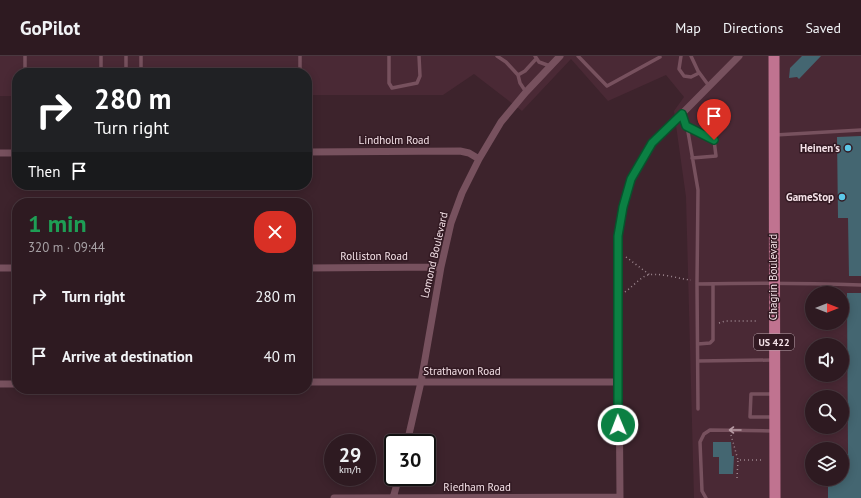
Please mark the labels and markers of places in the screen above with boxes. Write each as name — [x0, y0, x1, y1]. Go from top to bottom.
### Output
pin — [697, 99, 731, 140]
place label: Heinen's — [800, 141, 840, 155]
marker: Heinen's — [843, 143, 853, 153]
place label: GameStop — [786, 190, 834, 204]
marker: GameStop — [837, 192, 847, 202]

